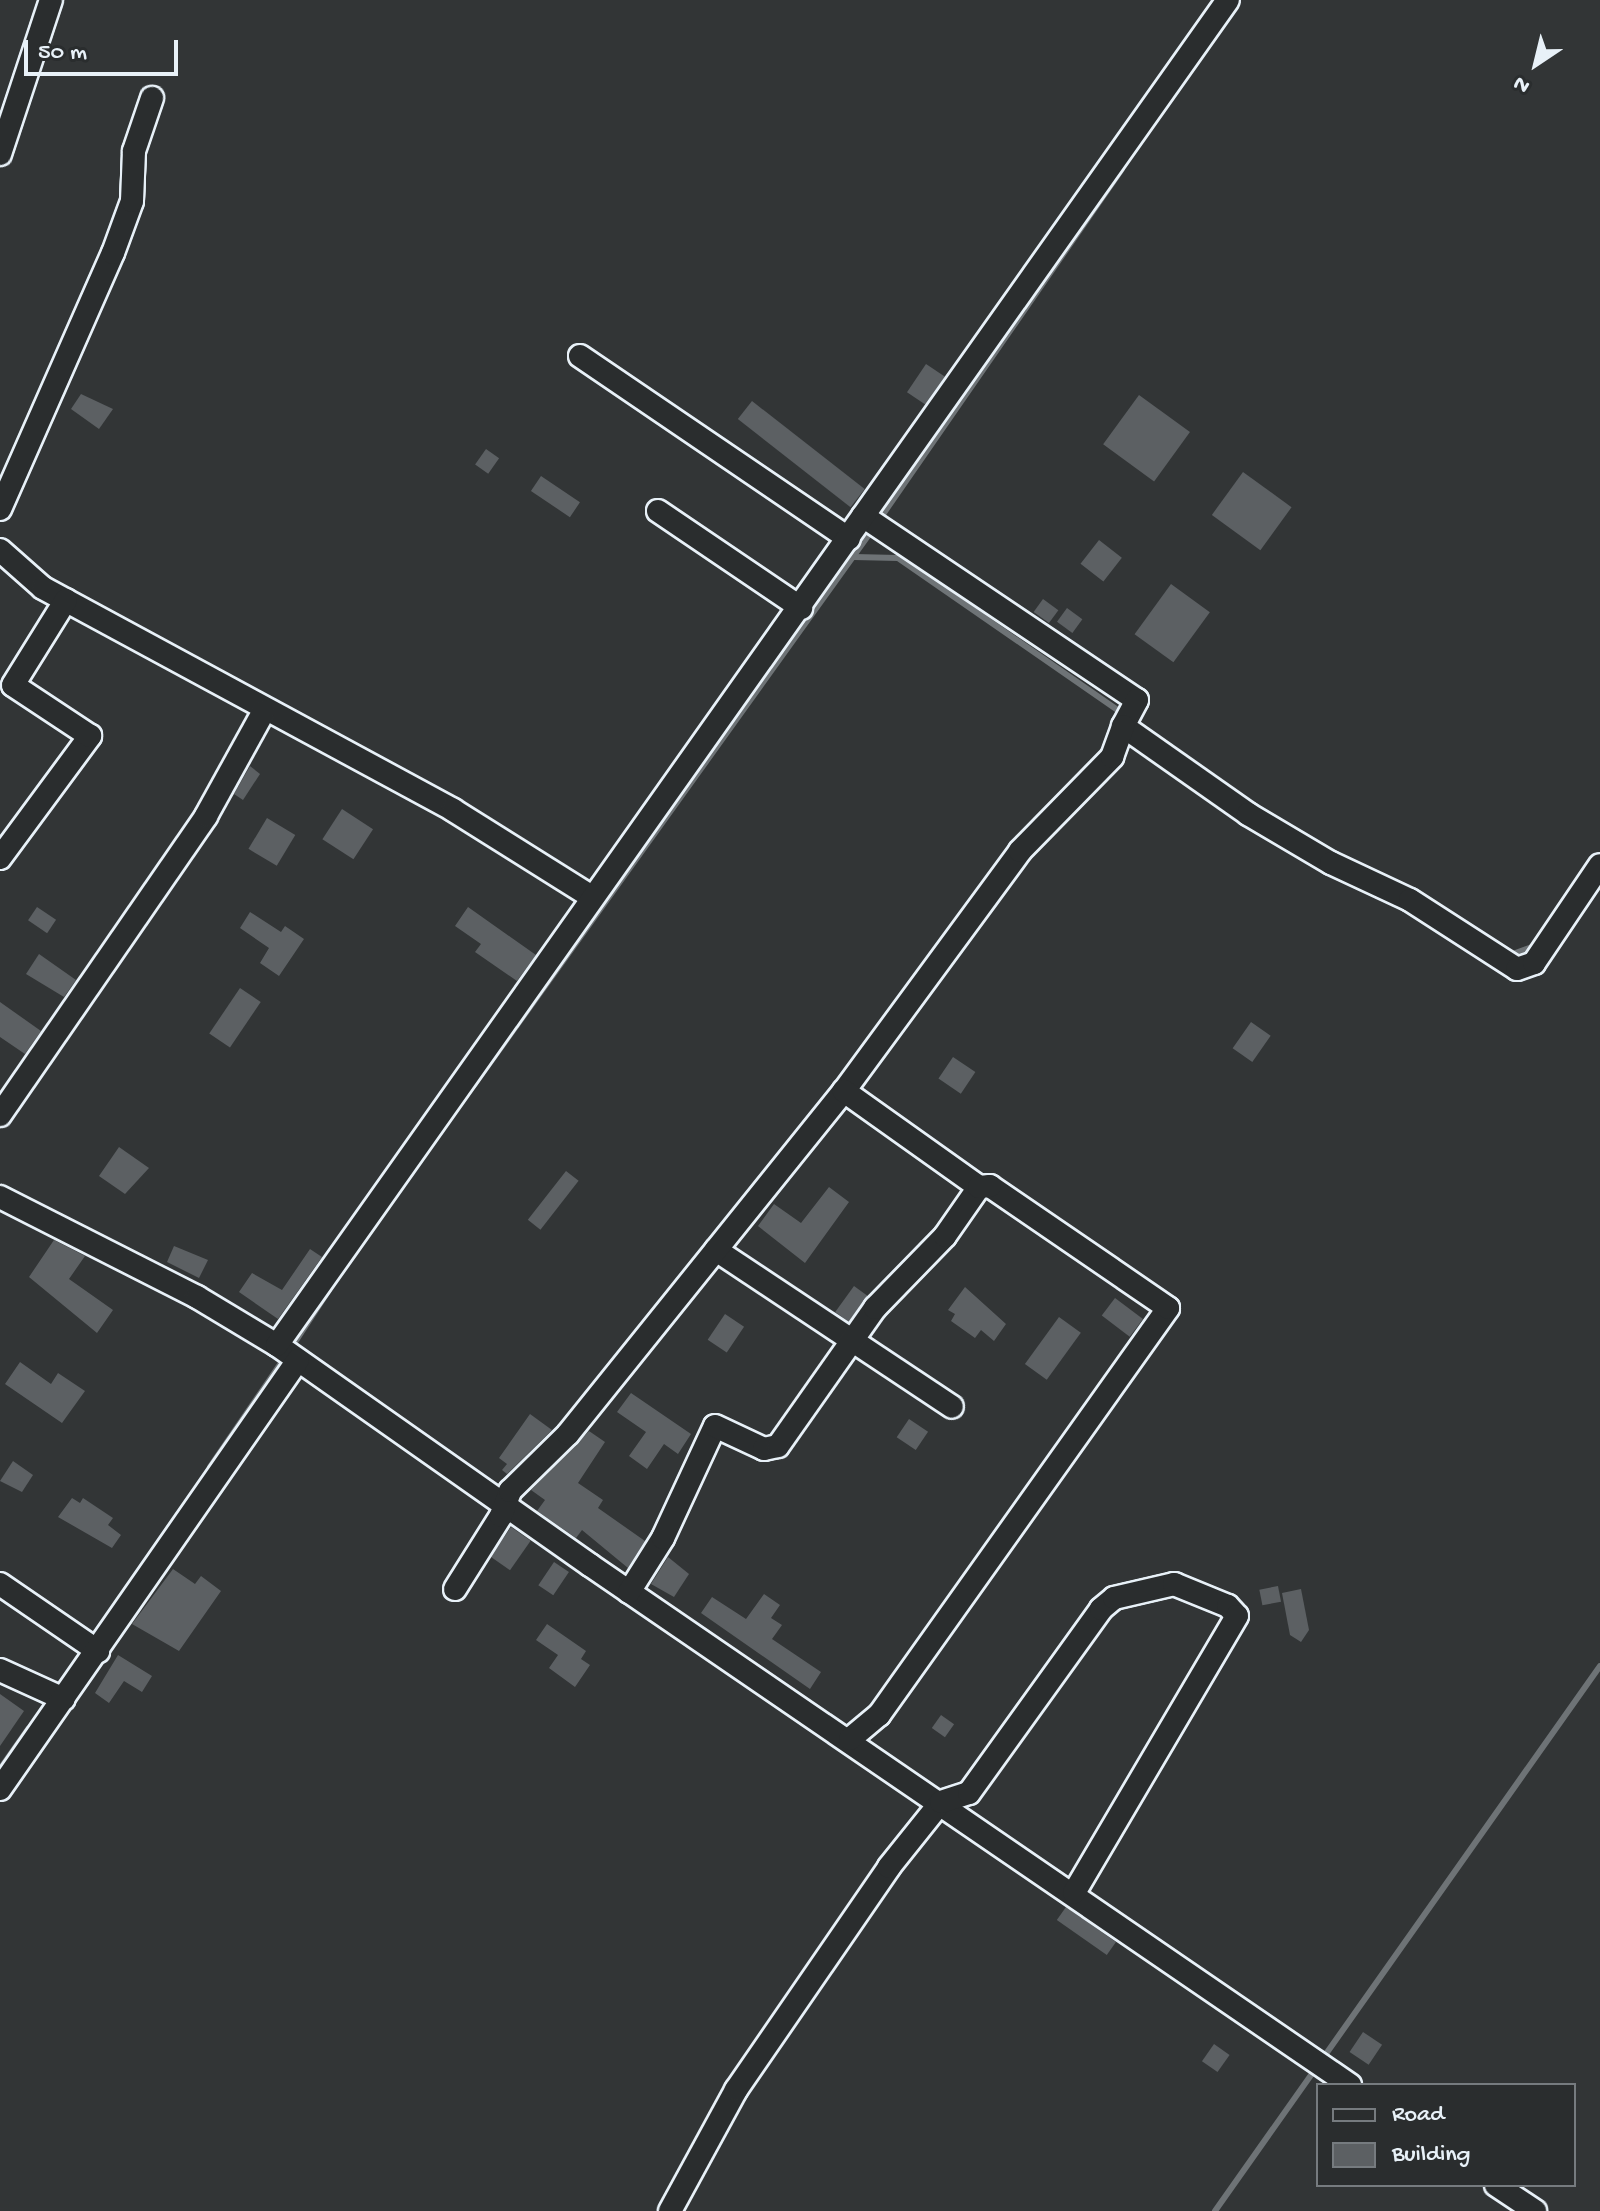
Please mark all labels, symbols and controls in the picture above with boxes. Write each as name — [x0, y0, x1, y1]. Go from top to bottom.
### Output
scale bar — [28, 24, 182, 74]
north arrow — [1496, 24, 1576, 104]
text: 50 m — [38, 39, 87, 68]
text: N — [1509, 69, 1536, 98]
legend — [1316, 2083, 1576, 2187]
text: Road — [1392, 2101, 1444, 2130]
text: Building — [1392, 2141, 1470, 2170]

